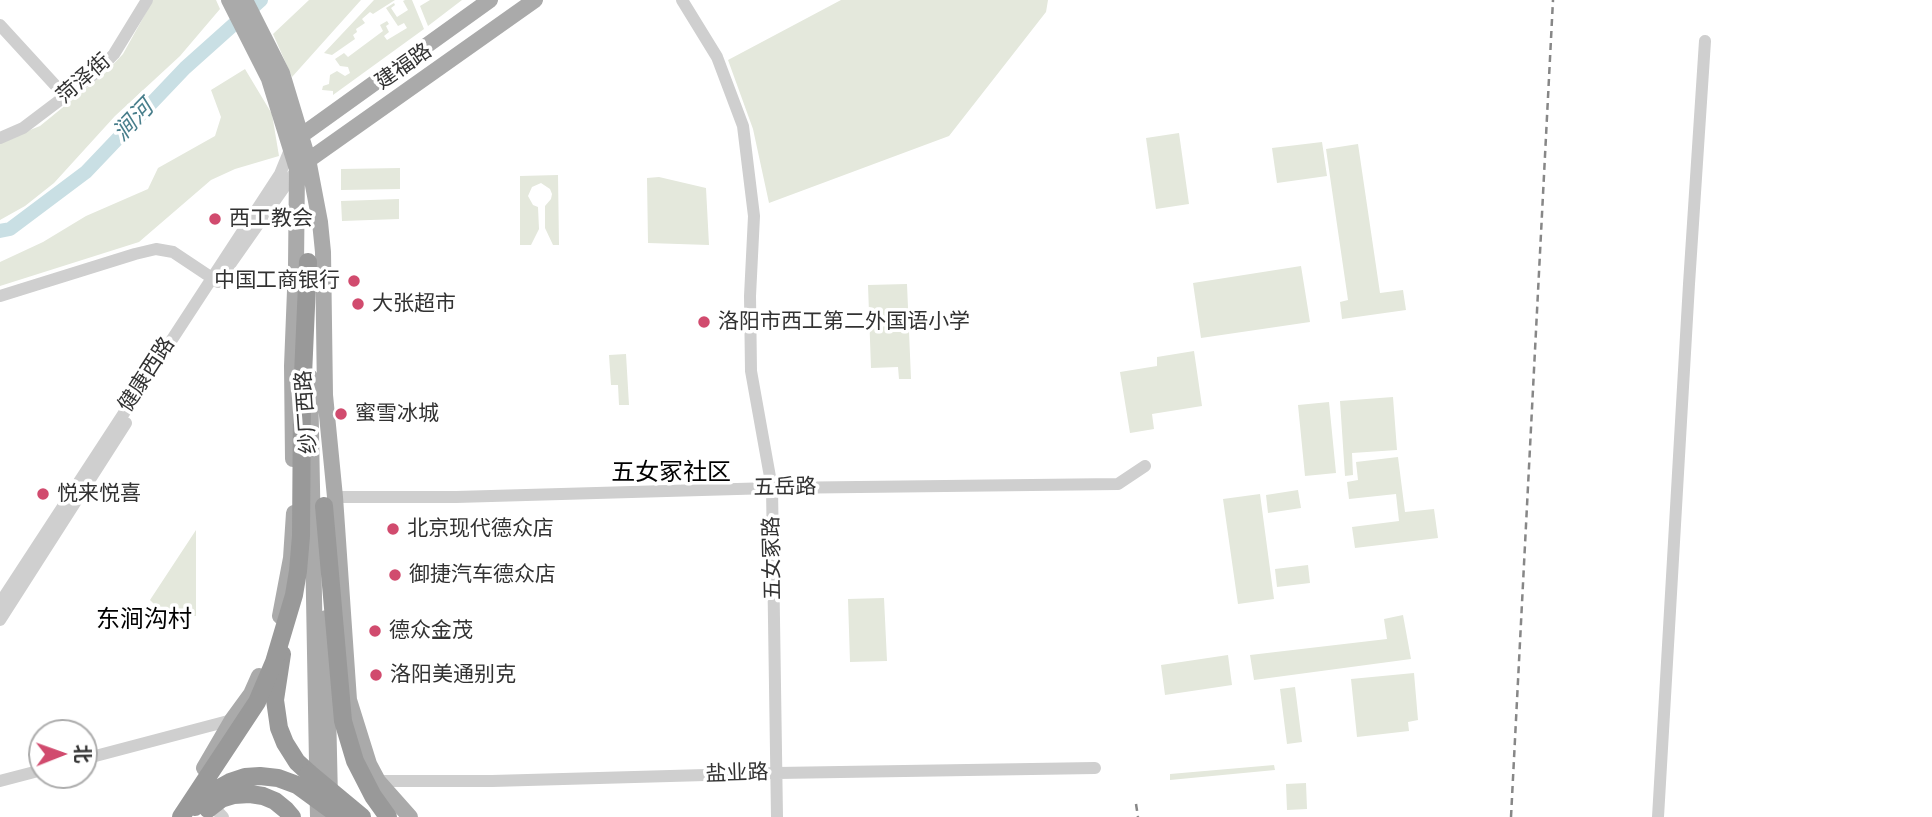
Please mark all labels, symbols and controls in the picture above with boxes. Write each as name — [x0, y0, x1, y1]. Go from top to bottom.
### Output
street label: 建福路 — [371, 39, 437, 95]
street label: 菏泽街 — [52, 49, 116, 109]
water label: 涧河 — [108, 95, 160, 147]
place label: 西工教会 — [229, 206, 313, 232]
marker: 西工教会 — [207, 211, 223, 227]
place label: 中国工商银行 — [214, 268, 340, 294]
marker: 中国工商银行 — [346, 273, 362, 289]
place label: 大张超市 — [372, 291, 456, 317]
marker: 大张超市 — [350, 296, 366, 312]
place label: 洛阳市西工第二外国语小学 — [718, 309, 970, 335]
marker: 洛阳市西工第二外国语小学 — [696, 314, 712, 330]
street label: 健康西路 — [114, 333, 180, 417]
street label: 纱厂西路 — [292, 369, 322, 455]
place label: 蜜雪冰城 — [355, 401, 439, 427]
marker: 蜜雪冰城 — [333, 406, 349, 422]
district label: 五女冢社区 — [611, 459, 731, 487]
street label: 五岳路 — [753, 475, 817, 501]
place label: 悦来悦喜 — [57, 481, 141, 507]
marker: 悦来悦喜 — [35, 486, 51, 502]
place label: 北京现代德众店 — [407, 516, 554, 542]
street label: 五女冢路 — [760, 516, 786, 600]
marker: 北京现代德众店 — [385, 521, 401, 537]
place label: 御捷汽车德众店 — [409, 562, 556, 588]
marker: 御捷汽车德众店 — [387, 567, 403, 583]
district label: 东涧沟村 — [96, 606, 192, 634]
place label: 德众金茂 — [389, 618, 473, 644]
marker: 德众金茂 — [367, 623, 383, 639]
place label: 洛阳美通别克 — [390, 662, 516, 688]
marker: 洛阳美通别克 — [368, 667, 384, 683]
north arrow — [28, 719, 98, 789]
text: 北 — [70, 744, 95, 763]
street label: 盐业路 — [705, 760, 769, 788]

